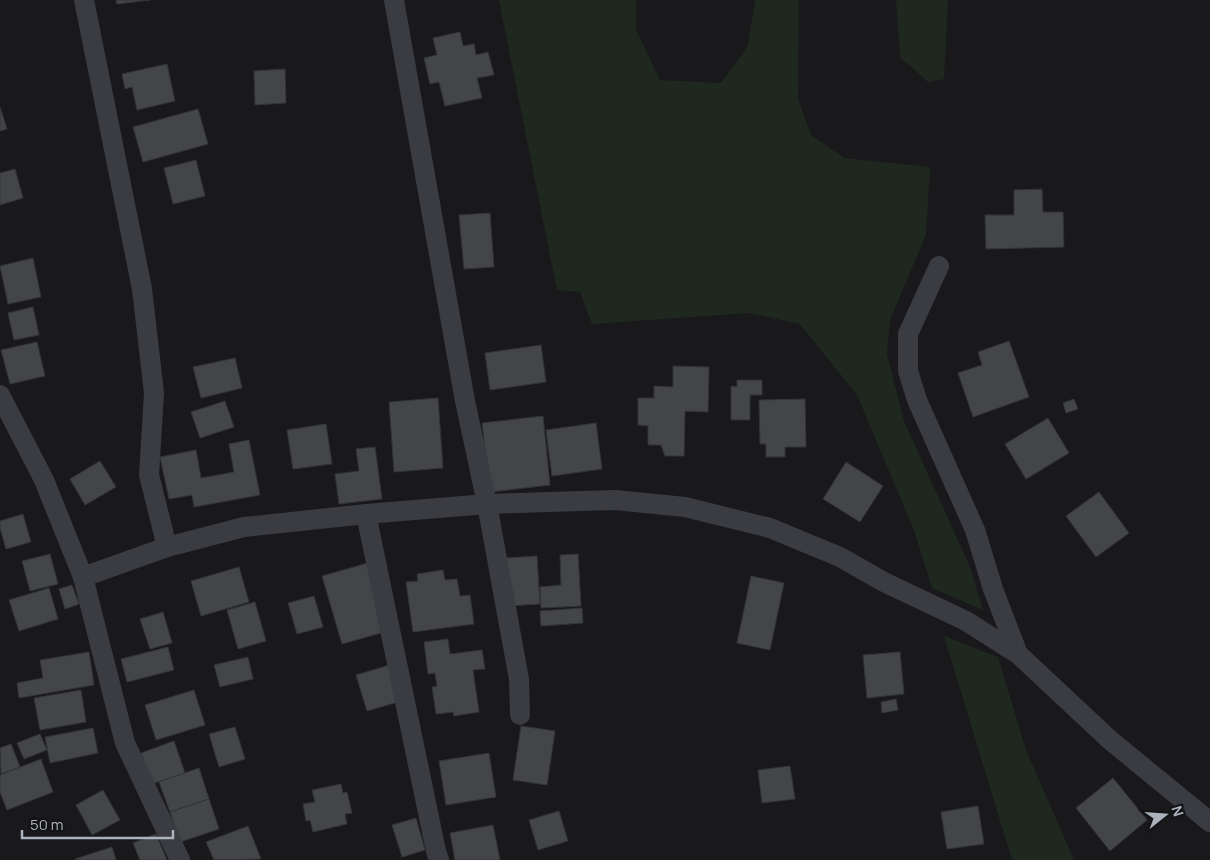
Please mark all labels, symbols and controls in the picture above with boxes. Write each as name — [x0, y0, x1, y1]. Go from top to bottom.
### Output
north arrow — [1140, 790, 1190, 840]
text: N — [1167, 803, 1188, 819]
scale bar — [22, 808, 174, 840]
text: 50 m — [30, 814, 64, 835]

